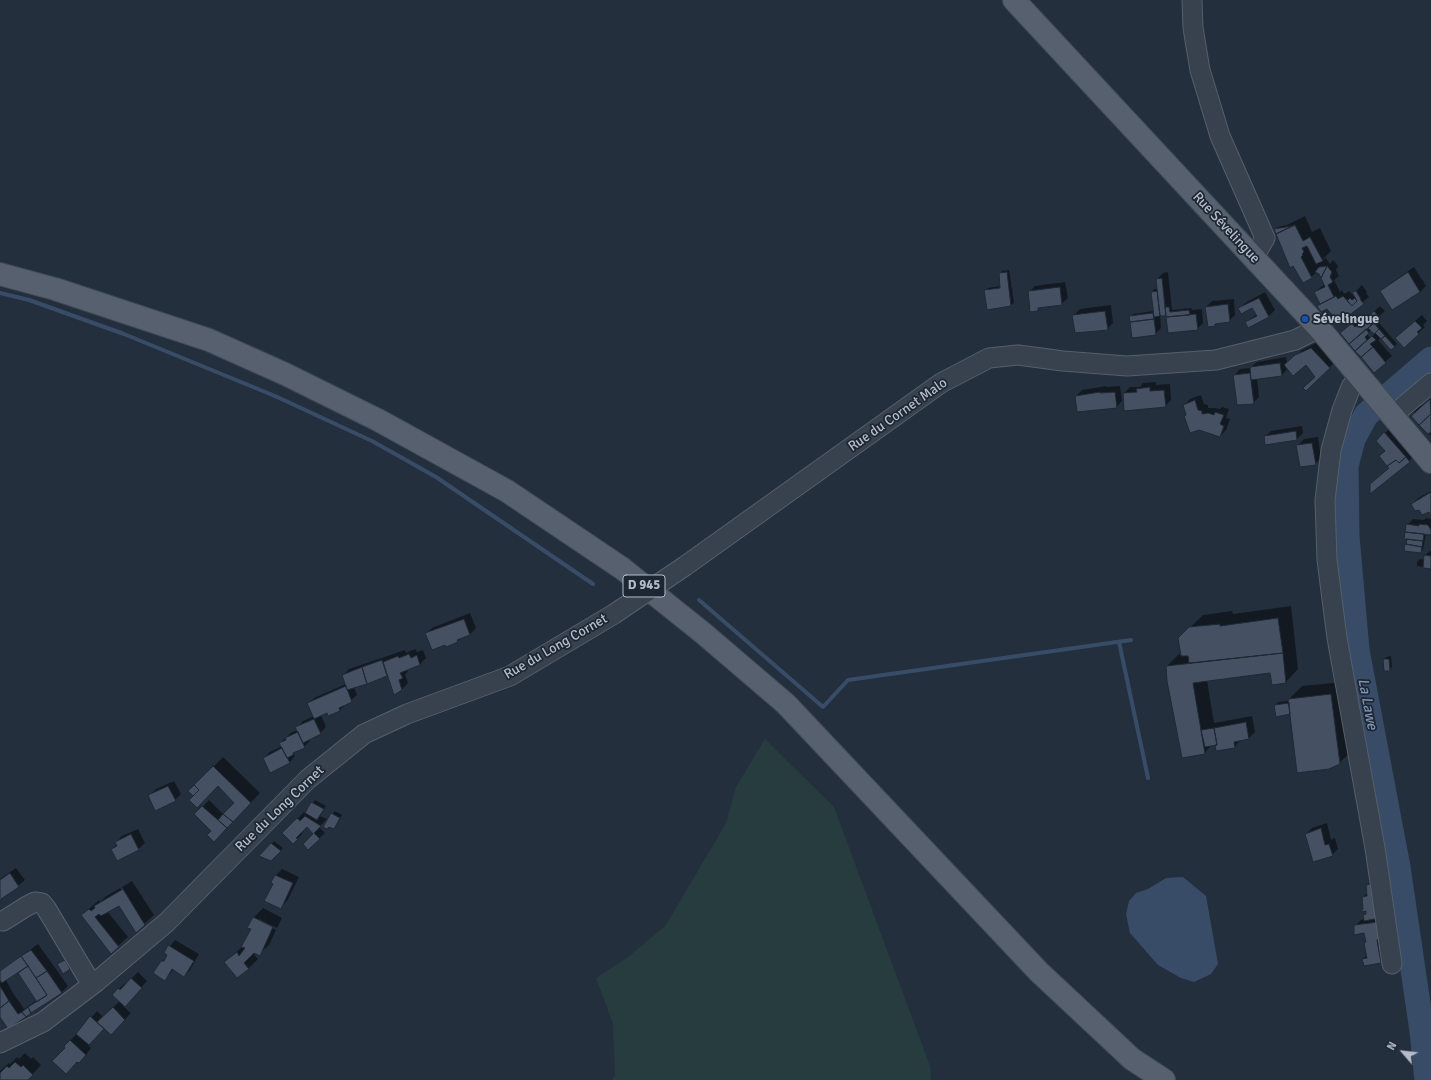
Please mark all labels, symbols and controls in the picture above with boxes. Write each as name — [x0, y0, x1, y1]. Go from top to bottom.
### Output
street label: Rue Sévelingue — [1189, 189, 1263, 267]
place label: Sévelingue — [1313, 311, 1379, 327]
marker: Sévelingue — [1300, 314, 1310, 324]
street label: Rue du Cornet Malo — [845, 375, 951, 455]
road number: D 945 — [623, 575, 665, 597]
street label: Rue du Long Cornet — [501, 611, 611, 683]
water label: La Lawe — [1353, 677, 1381, 731]
street label: Rue du Long Cornet — [232, 762, 328, 856]
north arrow — [1383, 1032, 1423, 1072]
text: N — [1384, 1040, 1399, 1053]

